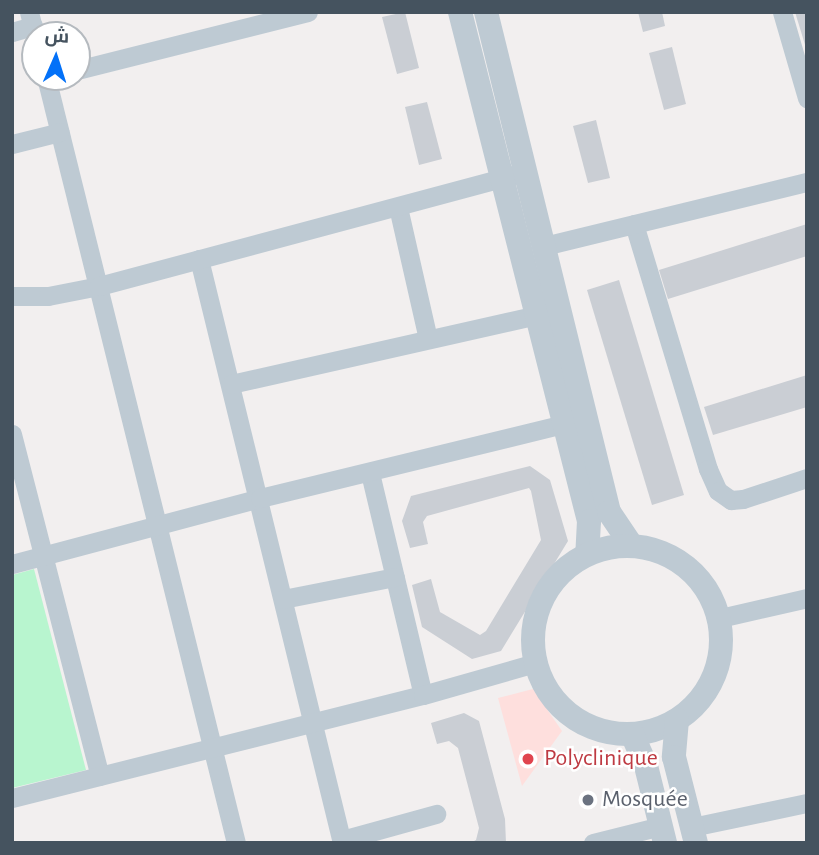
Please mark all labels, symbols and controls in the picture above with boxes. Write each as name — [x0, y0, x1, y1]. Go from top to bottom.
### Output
north arrow — [21, 21, 91, 91]
text: ش — [44, 26, 70, 47]
place label: Polyclinique — [544, 745, 658, 773]
marker: Polyclinique — [518, 749, 538, 769]
place label: Mosquée — [602, 786, 688, 814]
marker: Mosquée — [580, 792, 596, 808]

